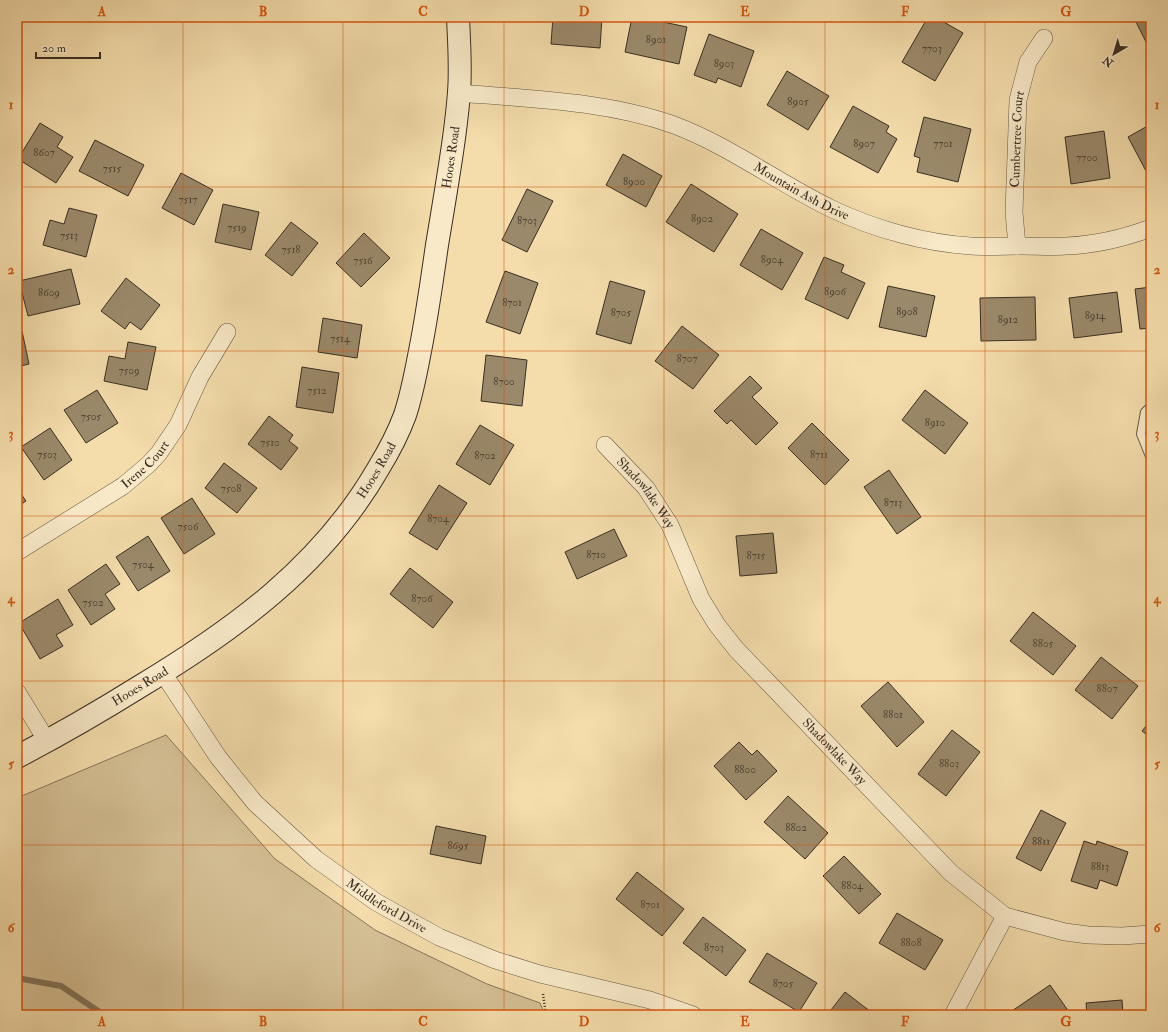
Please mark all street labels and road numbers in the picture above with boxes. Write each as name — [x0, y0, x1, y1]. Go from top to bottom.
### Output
street label: Cumbertree Court — [1007, 89, 1028, 188]
street label: Hooes Road — [438, 125, 464, 190]
street label: Mountain Ash Drive — [751, 159, 852, 224]
street label: Irene Court — [118, 438, 173, 492]
street label: Hooes Road — [354, 439, 400, 502]
street label: Shadowlake Way — [613, 454, 678, 532]
street label: Hooes Road — [109, 663, 172, 710]
street label: Shadowlake Way — [799, 715, 870, 789]
street label: Middleford Drive — [343, 875, 430, 937]

